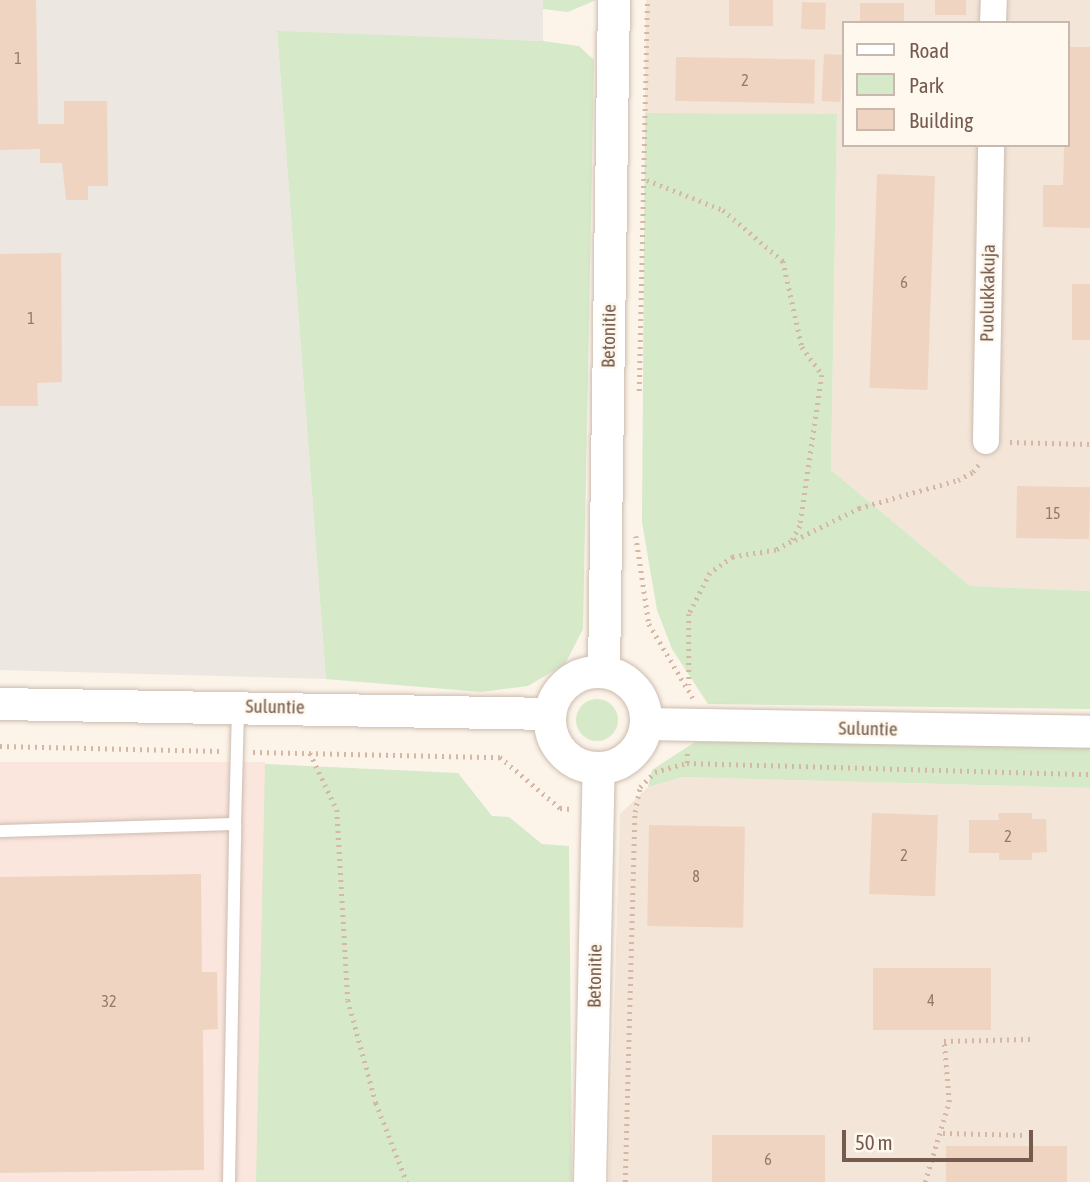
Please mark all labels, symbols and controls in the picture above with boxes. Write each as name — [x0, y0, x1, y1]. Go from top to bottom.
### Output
legend — [842, 21, 1069, 147]
text: Road — [909, 38, 949, 62]
house number: 1 — [14, 48, 22, 68]
house number: 2 — [741, 70, 749, 90]
text: Park — [909, 73, 944, 97]
text: Building — [909, 108, 973, 132]
street label: Puolukkakuja — [976, 244, 1000, 342]
house number: 6 — [900, 272, 908, 292]
street label: Betonitie — [597, 304, 621, 368]
house number: 1 — [27, 308, 35, 328]
house number: 15 — [1045, 503, 1061, 523]
street label: Suluntie — [245, 695, 305, 719]
street label: Suluntie — [838, 717, 898, 741]
house number: 2 — [1004, 826, 1012, 846]
house number: 2 — [900, 845, 908, 865]
house number: 8 — [692, 866, 700, 886]
street label: Betonitie — [583, 944, 607, 1008]
house number: 4 — [927, 990, 935, 1010]
house number: 32 — [101, 991, 117, 1011]
scale bar — [845, 1116, 1036, 1160]
text: 50 m — [855, 1130, 893, 1154]
house number: 6 — [764, 1149, 772, 1169]

